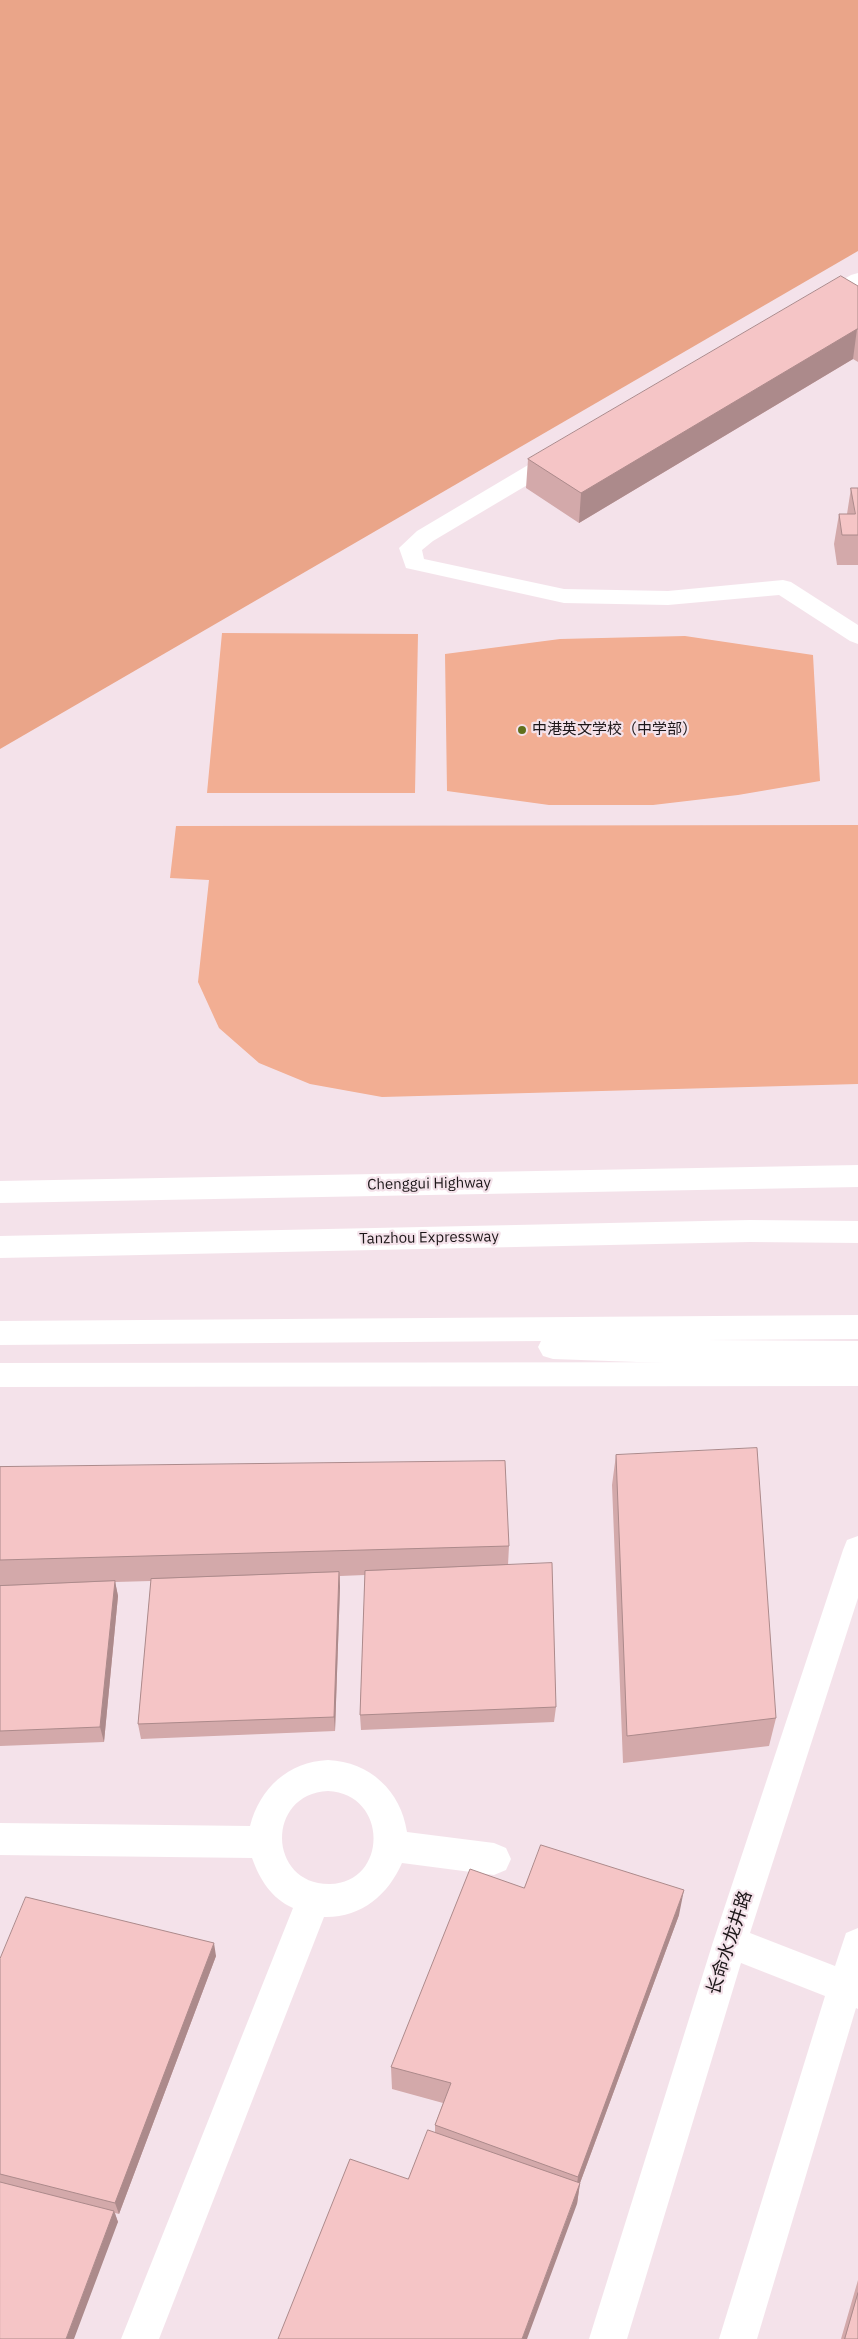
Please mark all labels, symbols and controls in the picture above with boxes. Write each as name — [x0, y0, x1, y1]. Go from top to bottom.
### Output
place label: 中港英文学校（中学部） — [532, 721, 697, 739]
marker: 中港英文学校（中学部） — [516, 724, 528, 736]
street label: Chenggui Highway — [367, 1174, 491, 1194]
street label: Tanzhou Expressway — [359, 1228, 499, 1248]
street label: 长命水龙井路 — [703, 1888, 757, 1998]

